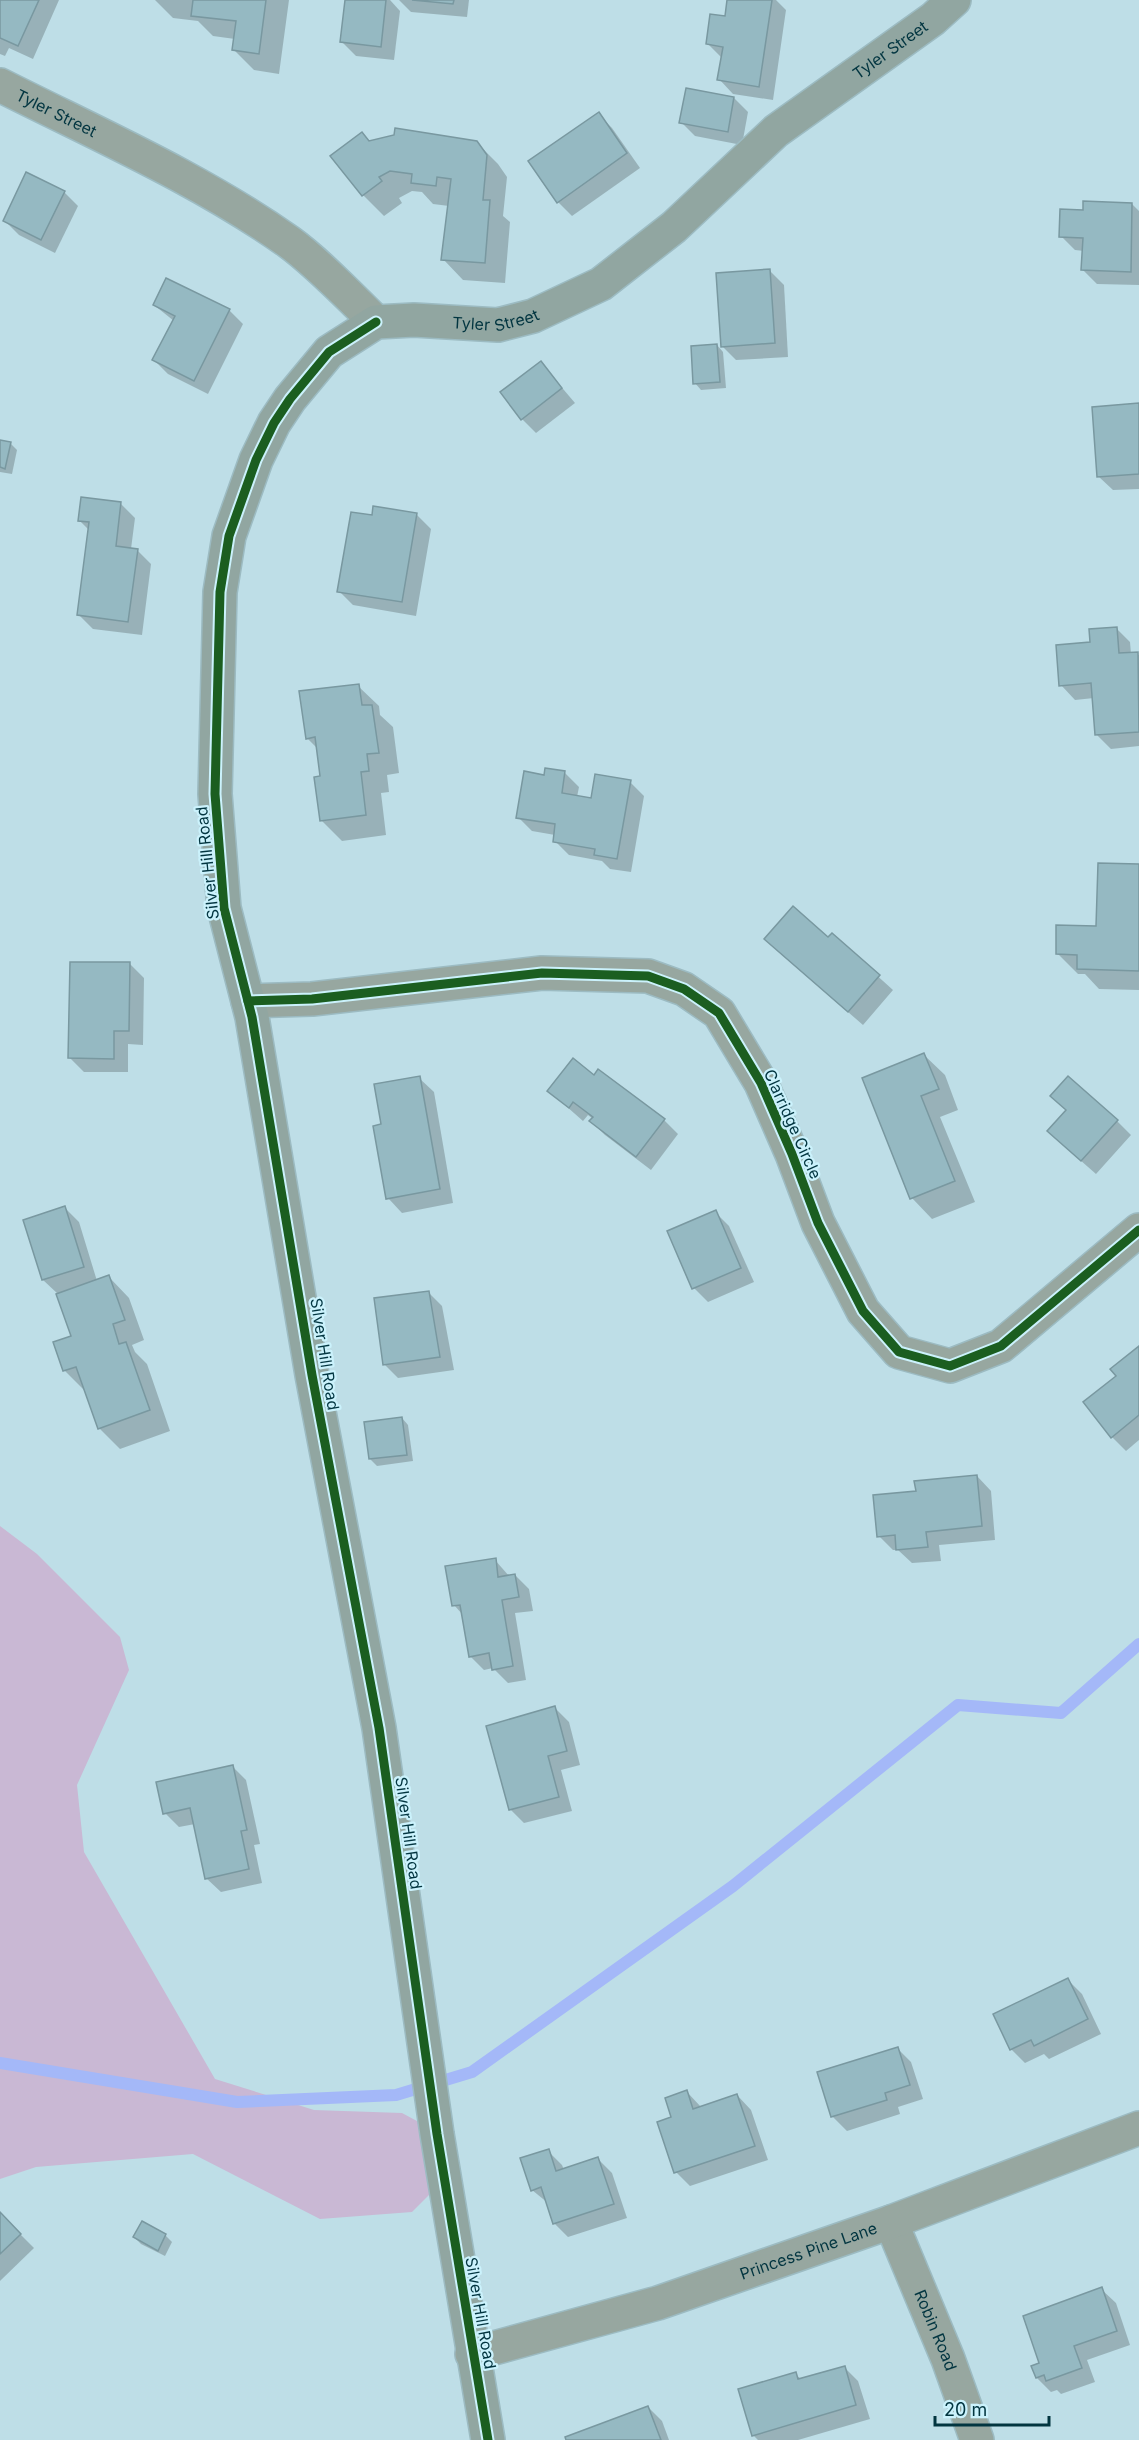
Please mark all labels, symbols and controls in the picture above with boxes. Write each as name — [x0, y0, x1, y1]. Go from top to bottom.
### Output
street label: Tyler Street — [849, 16, 931, 83]
street label: Tyler Street — [13, 85, 100, 141]
street label: Tyler Street — [452, 305, 542, 336]
street label: Silver Hill Road — [191, 806, 223, 920]
street label: Clarridge Circle — [760, 1066, 826, 1182]
street label: Silver Hill Road — [306, 1297, 344, 1411]
street label: Silver Hill Road — [391, 1776, 427, 1890]
street label: Princess Pine Lane — [737, 2218, 880, 2284]
street label: Silver Hill Road — [461, 2256, 501, 2370]
street label: Robin Road — [910, 2287, 961, 2373]
scale bar — [935, 2389, 1049, 2427]
text: 20 m — [944, 2399, 987, 2420]

